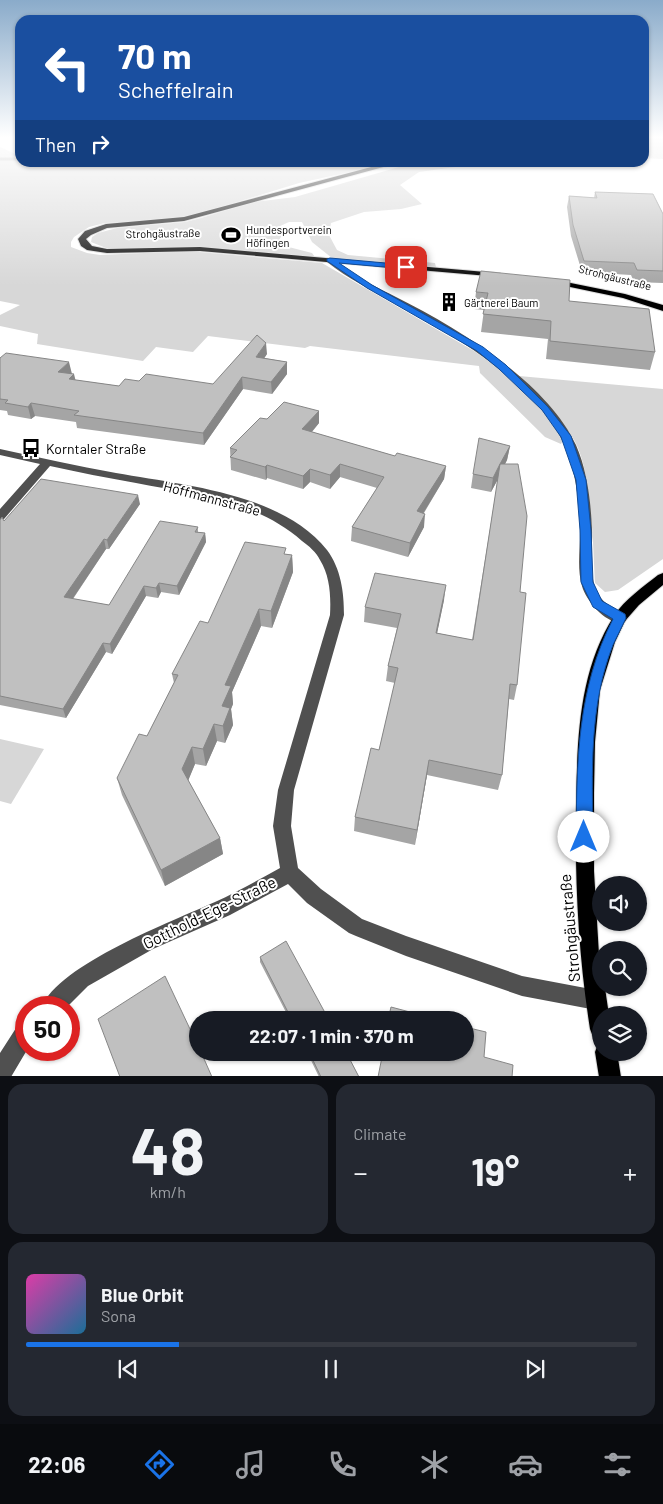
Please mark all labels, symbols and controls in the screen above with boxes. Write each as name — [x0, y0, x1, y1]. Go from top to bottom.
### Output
text: 70 m — [118, 34, 192, 76]
icon: left — [35, 35, 100, 100]
text: Scheffelrain — [118, 76, 234, 102]
icon: right — [86, 130, 114, 158]
text: Then — [35, 133, 76, 156]
place label: Hundesportverein Höfingen — [246, 223, 332, 249]
sports icon: Hundesportverein Höfingen — [220, 224, 242, 246]
street label: Strohgäustraße — [126, 226, 201, 240]
pin — [385, 246, 427, 288]
icon: arrive — [392, 253, 420, 281]
street label: Strohgäustraße — [577, 262, 653, 292]
building icon: Gärtnerei Baum — [438, 291, 460, 313]
place label: Gärtnerei Baum — [464, 296, 538, 309]
bus stop icon: Korntaler Straße — [20, 437, 42, 459]
place label: Korntaler Straße — [46, 440, 146, 457]
street label: Hoffmannstraße — [162, 477, 262, 519]
position arrow — [557, 810, 609, 862]
street label: Gotthold-Ege-Straße — [139, 872, 279, 952]
street label: Strohgäustraße — [555, 873, 583, 983]
map controls — [592, 876, 647, 1061]
button: sound — [592, 876, 647, 931]
button: search — [592, 941, 647, 996]
speed limit sign: 50 — [15, 996, 80, 1061]
button: layers — [592, 1006, 647, 1061]
text: 22:07 · 1 min · 370 m — [249, 1024, 414, 1047]
text: 48 — [131, 1110, 205, 1188]
text: Climate — [354, 1124, 406, 1143]
text: 19° — [471, 1148, 519, 1194]
text: − — [354, 1155, 368, 1189]
text: + — [623, 1155, 637, 1189]
text: km/h — [150, 1182, 186, 1201]
text: Blue Orbit — [101, 1283, 184, 1306]
text: Sona — [101, 1306, 136, 1325]
icon: previous — [114, 1355, 142, 1383]
icon: pause — [317, 1355, 345, 1383]
icon: next — [521, 1355, 549, 1383]
icon: directions — [142, 1447, 177, 1482]
icon: music — [233, 1447, 268, 1482]
icon: phone — [325, 1447, 360, 1482]
icon: climate — [417, 1447, 452, 1482]
icon: car — [508, 1447, 543, 1482]
icon: filters — [600, 1447, 635, 1482]
text: 22:06 — [28, 1451, 85, 1477]

